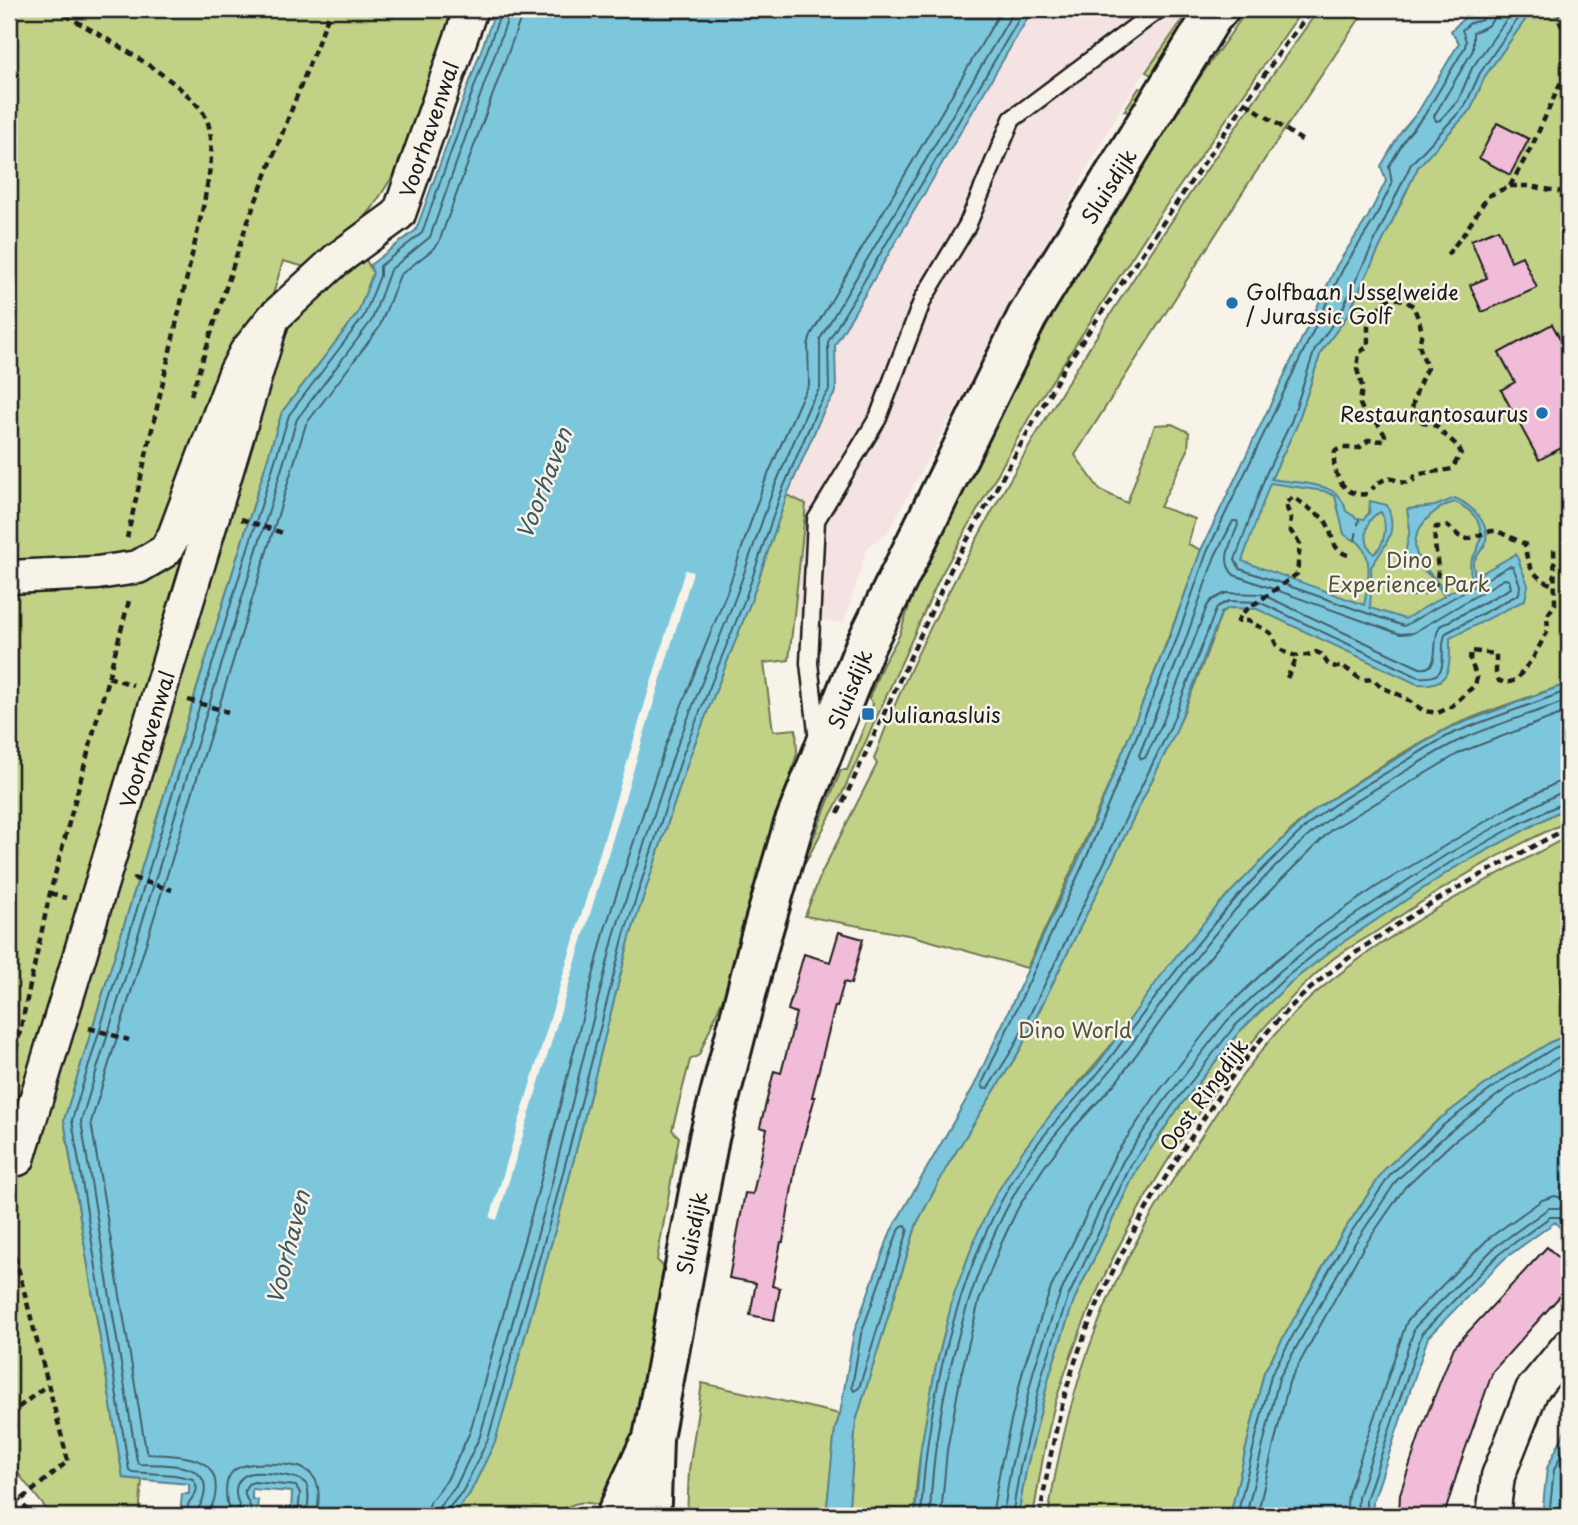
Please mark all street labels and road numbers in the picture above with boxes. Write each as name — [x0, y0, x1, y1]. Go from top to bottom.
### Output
street label: Voorhavenwal — [390, 57, 466, 201]
street label: Sluisdijk — [1072, 142, 1144, 230]
street label: Sluisdijk — [818, 644, 880, 734]
street label: Voorhavenwal — [110, 667, 182, 811]
street label: Oost Ringdijk — [1151, 1031, 1255, 1157]
street label: Sluisdijk — [667, 1189, 715, 1277]

